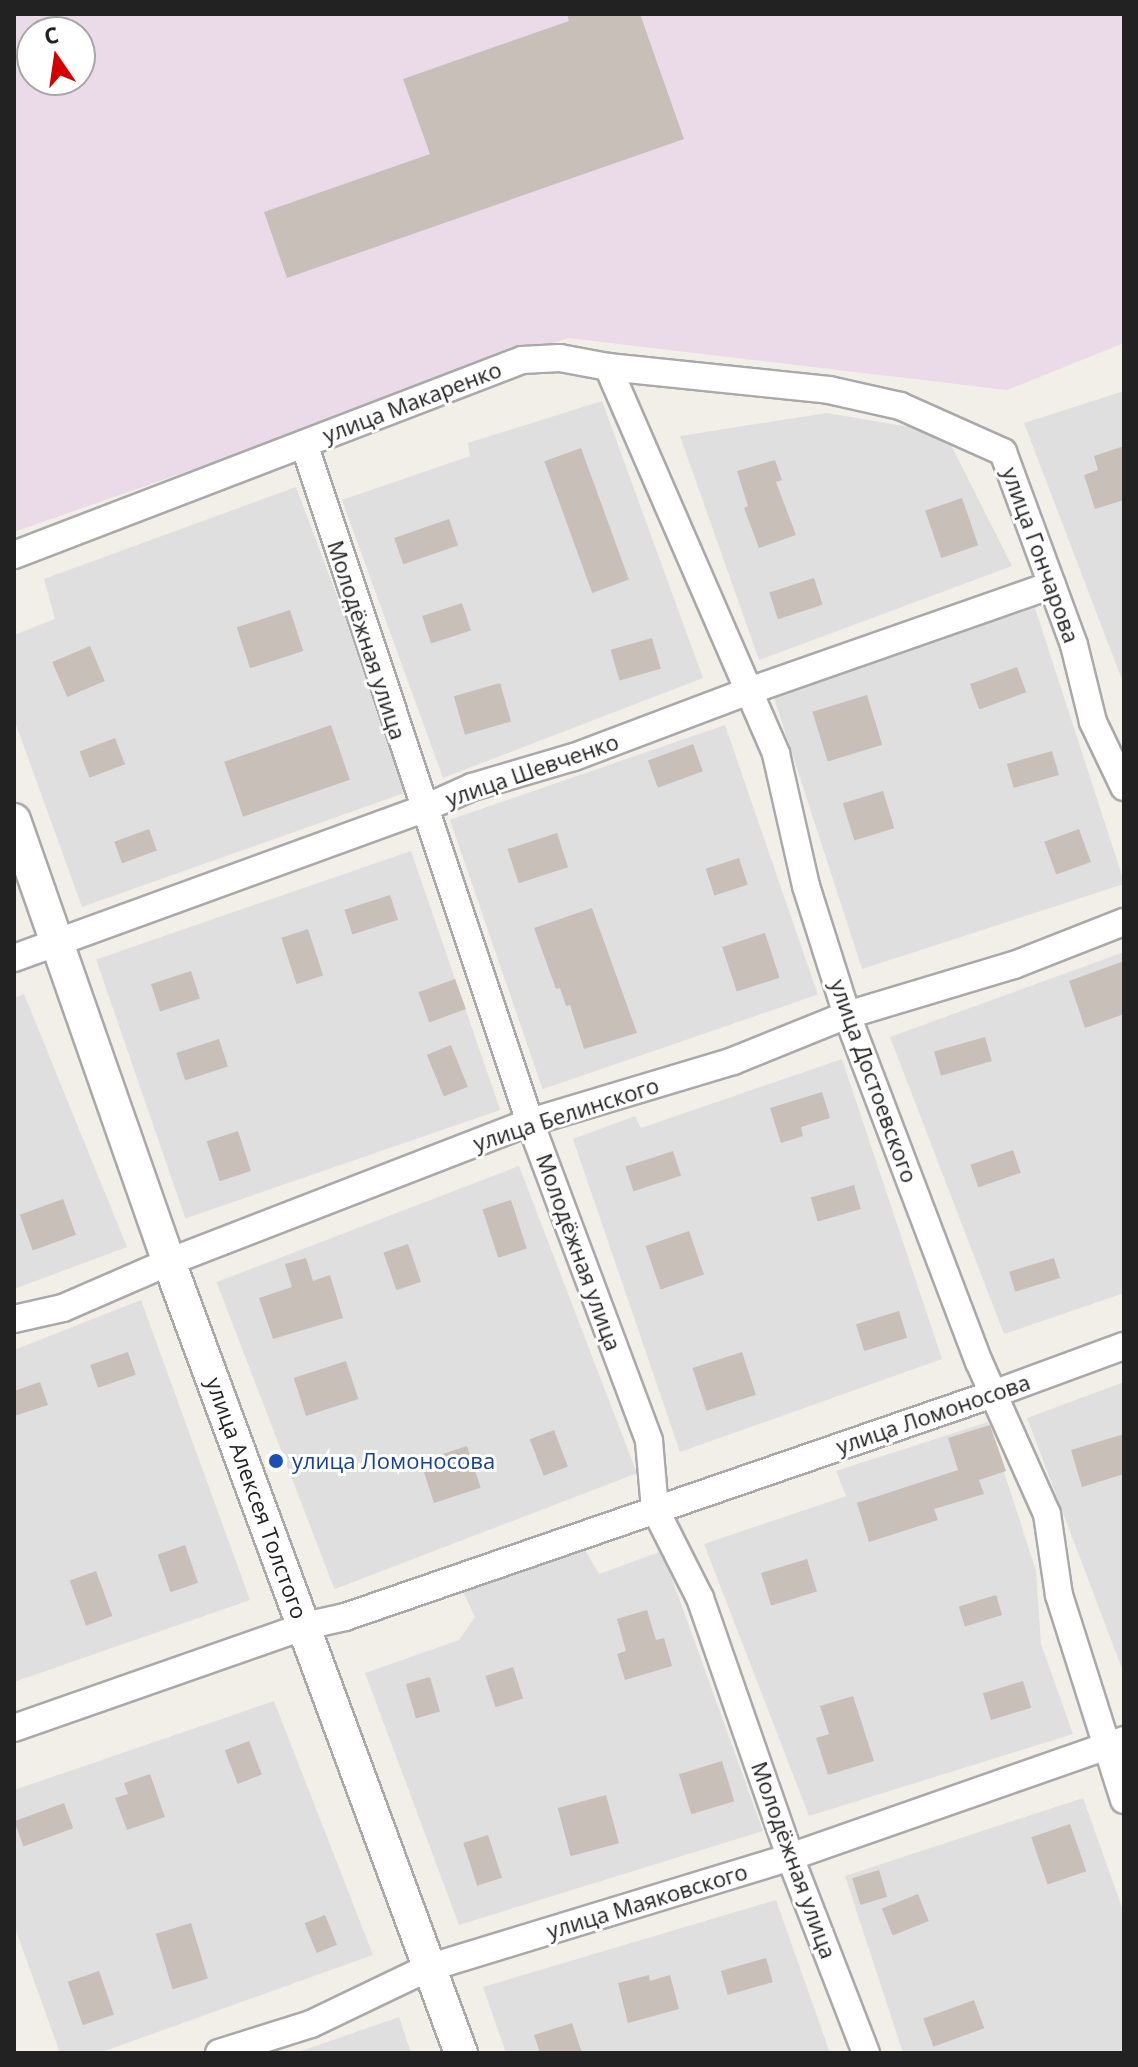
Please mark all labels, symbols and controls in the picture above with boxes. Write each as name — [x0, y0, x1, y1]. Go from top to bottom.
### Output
north arrow — [16, 16, 96, 96]
text: С — [41, 18, 61, 51]
street label: улица Макаренко — [319, 356, 505, 448]
street label: улица Гончарова — [997, 464, 1085, 646]
street label: Молодёжная улица — [322, 537, 412, 743]
street label: улица Шевченко — [442, 728, 622, 812]
street label: улица Достоевского — [825, 976, 923, 1186]
street label: улица Белинского — [470, 1072, 662, 1156]
street label: Молодёжная улица — [531, 1150, 627, 1354]
street label: улица Ломоносова — [833, 1368, 1033, 1460]
street label: улица Алексея Толстого — [201, 1374, 313, 1622]
place label: улица Ломоносова — [292, 1448, 495, 1474]
marker: улица Ломоносова — [267, 1452, 285, 1470]
street label: Молодёжная улица — [746, 1758, 842, 1962]
street label: улица Маяковского — [543, 1858, 751, 1944]

